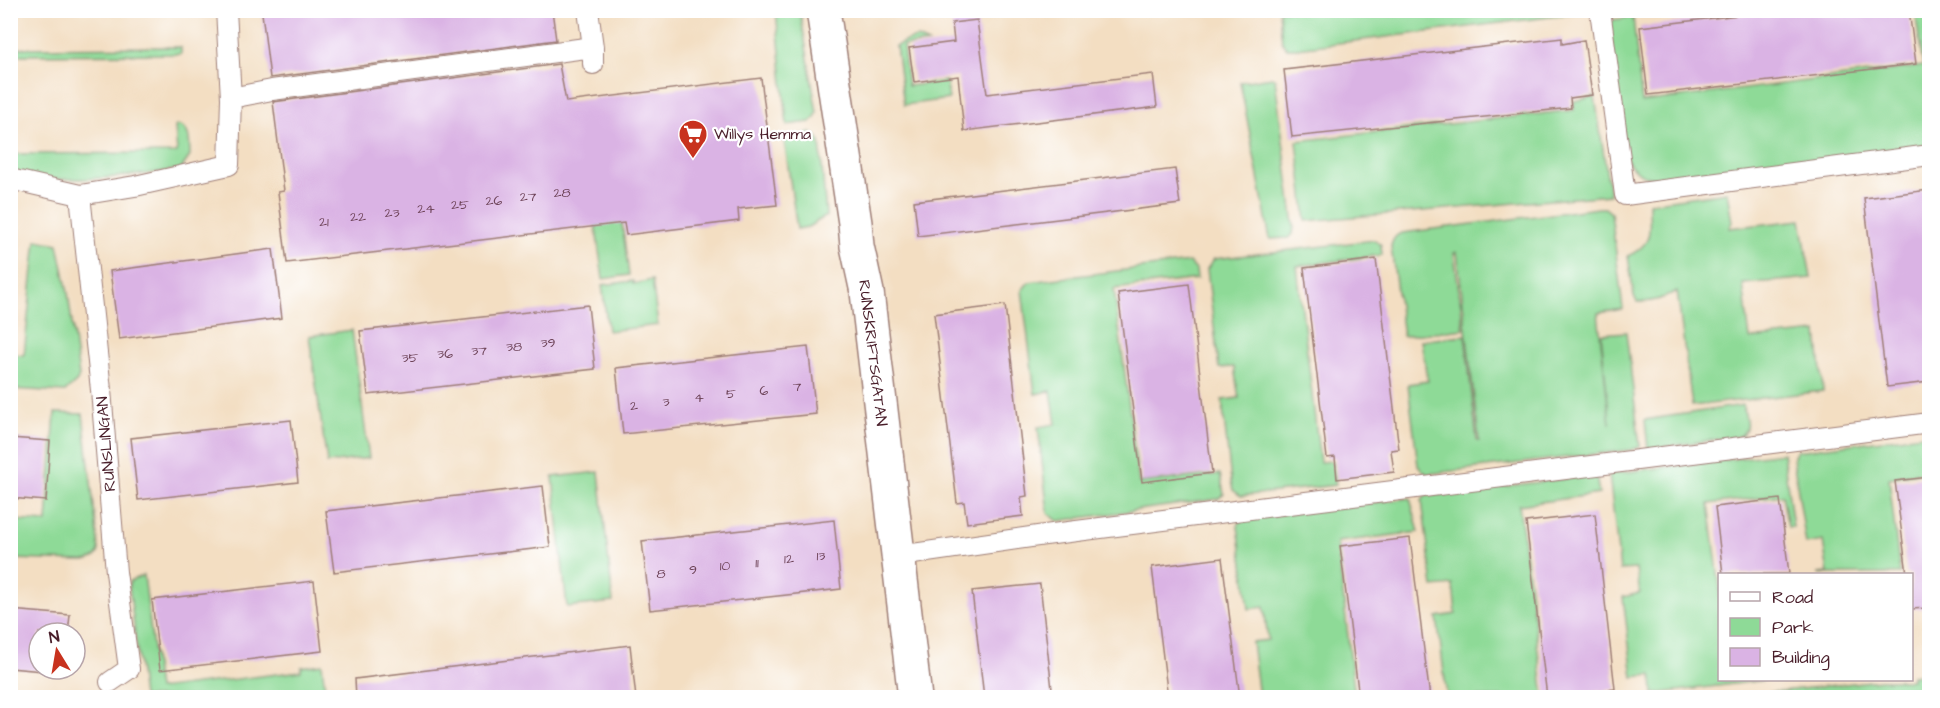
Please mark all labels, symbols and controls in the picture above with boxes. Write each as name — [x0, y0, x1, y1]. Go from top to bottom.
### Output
supermarket icon: Willys Hemma — [677, 118, 709, 160]
place label: Willys Hemma — [714, 123, 811, 146]
house number: 28 — [553, 183, 571, 203]
house number: 27 — [520, 187, 537, 207]
house number: 26 — [486, 191, 503, 211]
house number: 25 — [451, 195, 469, 215]
house number: 24 — [417, 199, 435, 219]
house number: 23 — [384, 203, 400, 223]
house number: 22 — [350, 207, 366, 227]
house number: 21 — [319, 212, 329, 232]
street label: RUNSKRIFTSGATAN — [853, 279, 893, 427]
house number: 39 — [540, 333, 556, 353]
house number: 38 — [506, 337, 522, 357]
house number: 37 — [471, 341, 487, 361]
house number: 36 — [437, 344, 453, 364]
house number: 35 — [401, 348, 419, 368]
house number: 7 — [793, 377, 802, 397]
house number: 6 — [760, 381, 769, 401]
house number: 5 — [726, 384, 736, 404]
house number: 4 — [694, 388, 704, 408]
house number: 3 — [662, 392, 670, 412]
street label: RUNSLINGAN — [91, 395, 121, 493]
house number: 2 — [630, 396, 638, 416]
house number: 13 — [817, 546, 825, 566]
house number: 12 — [784, 549, 794, 569]
house number: 11 — [755, 553, 759, 573]
house number: 10 — [720, 556, 730, 576]
house number: 9 — [689, 560, 697, 580]
house number: 8 — [656, 564, 666, 584]
legend — [1718, 573, 1913, 681]
text: Road — [1772, 585, 1813, 610]
text: Park — [1772, 615, 1814, 640]
north arrow — [27, 621, 87, 681]
text: N — [47, 626, 61, 649]
text: Building — [1772, 645, 1830, 671]

